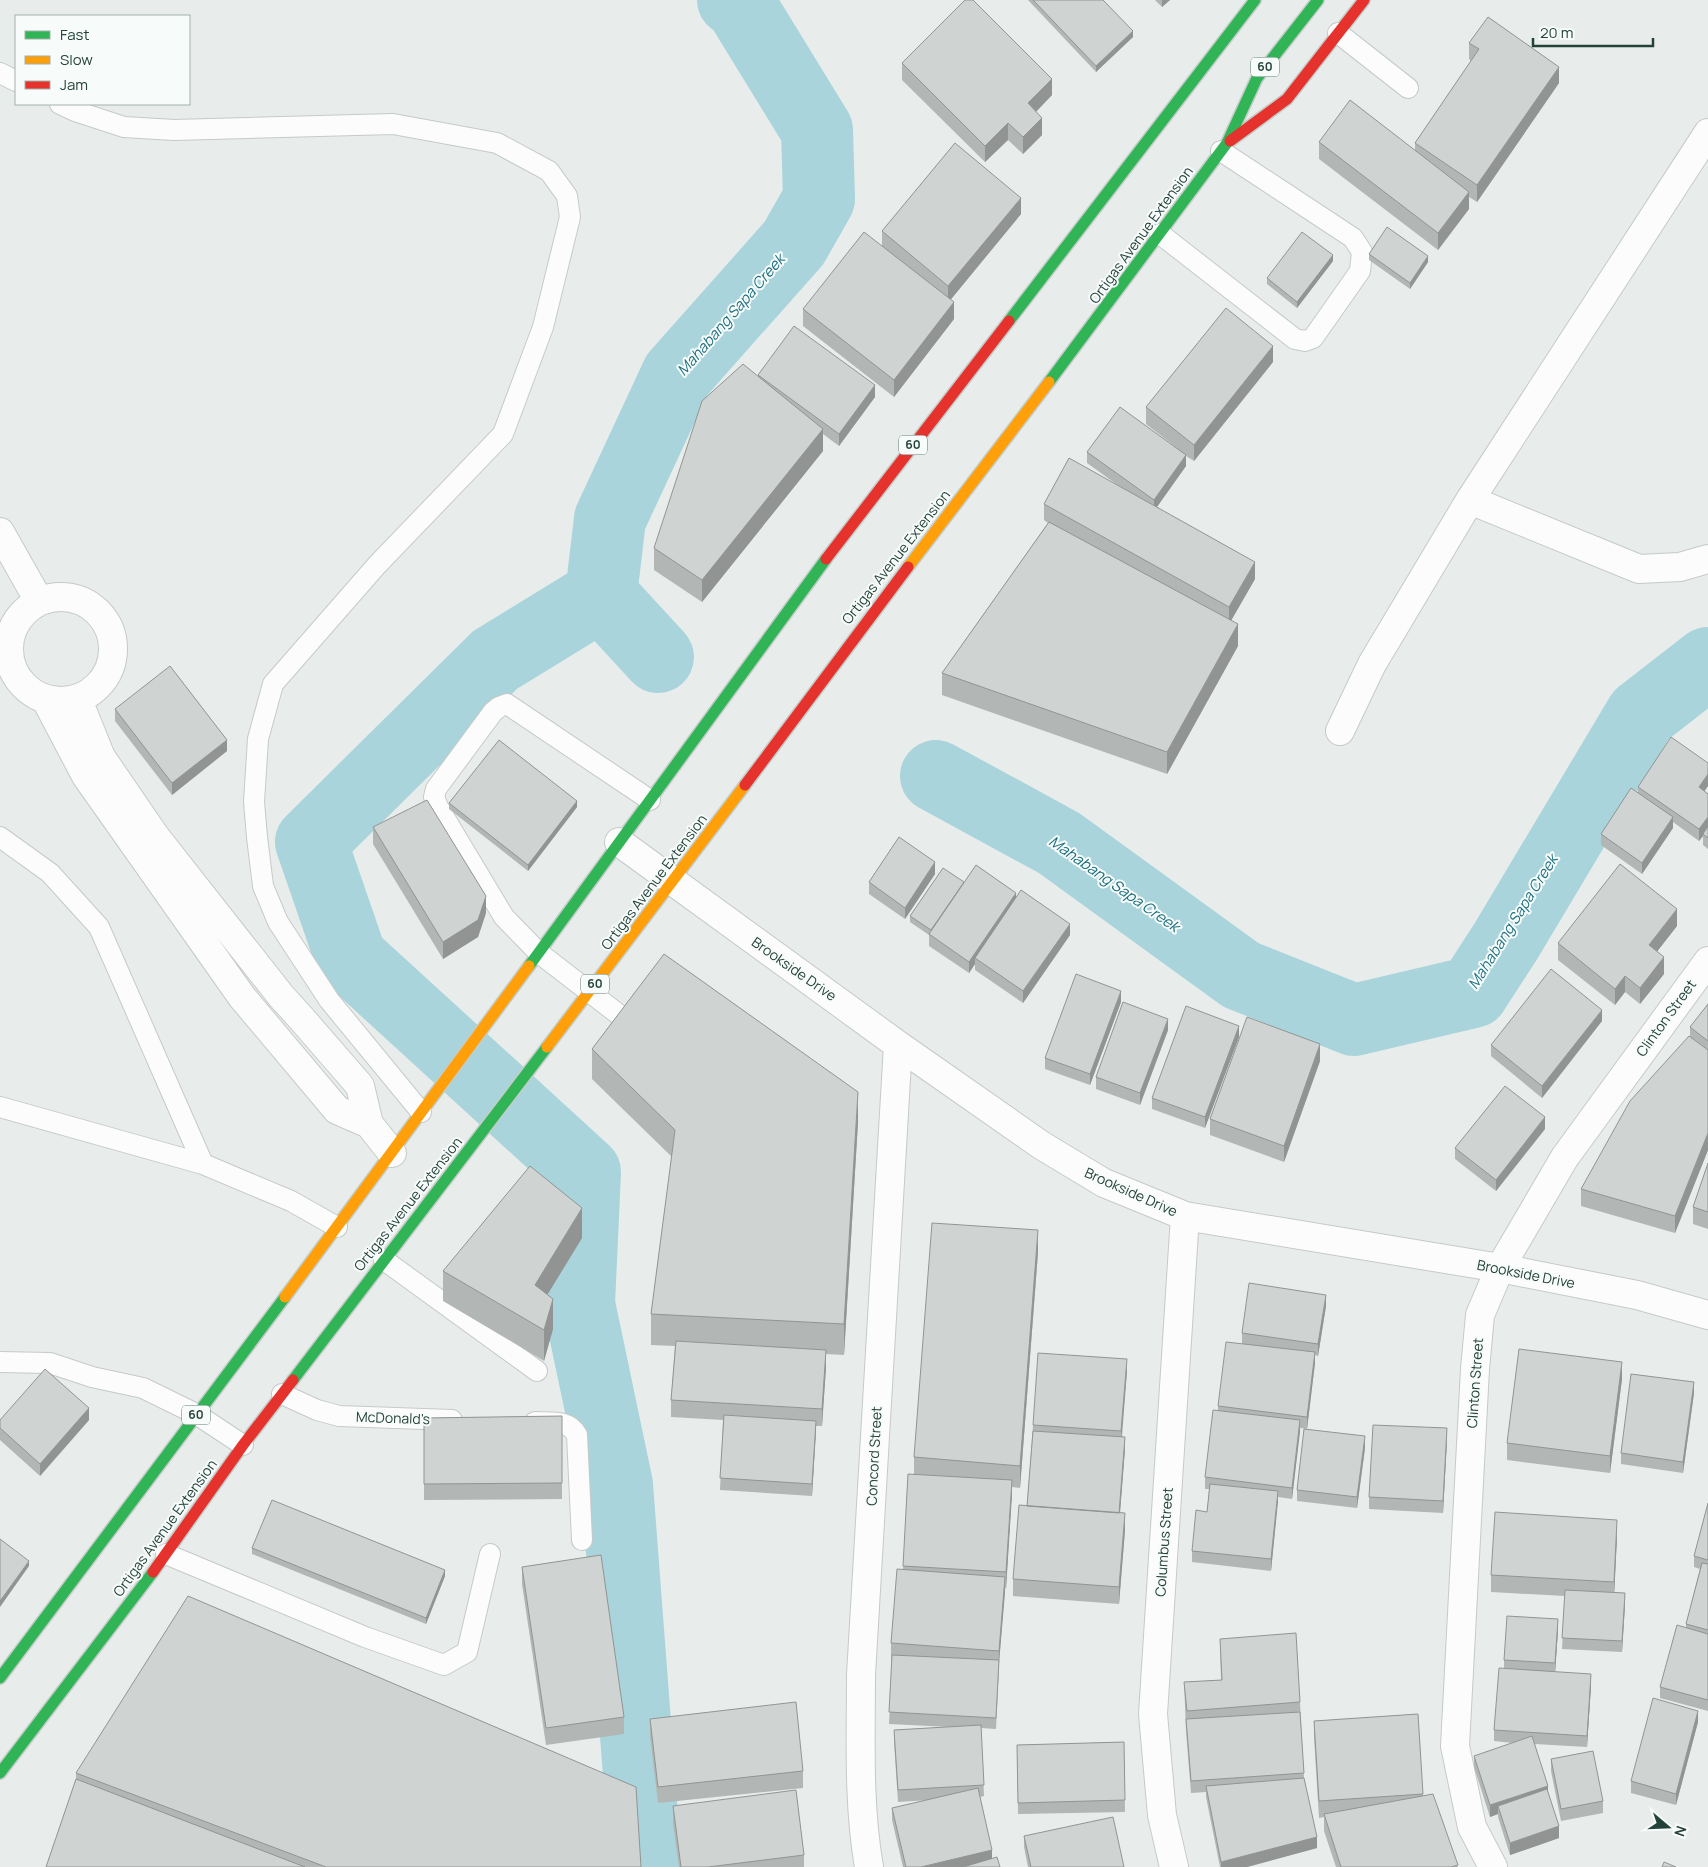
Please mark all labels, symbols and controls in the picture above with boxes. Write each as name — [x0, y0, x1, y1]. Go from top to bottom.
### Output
legend — [15, 15, 190, 105]
scale bar — [1533, 15, 1653, 47]
text: 20 m — [1540, 22, 1573, 43]
text: Fast — [60, 24, 89, 45]
text: Slow — [60, 49, 93, 70]
road number: 60 — [1251, 58, 1279, 76]
text: Jam — [60, 74, 88, 95]
street label: Ortigas Avenue Extension — [1084, 162, 1197, 307]
water label: Mahabang Sapa Creek — [672, 247, 791, 380]
road number: 60 — [899, 436, 927, 454]
street label: Ortigas Avenue Extension — [837, 486, 954, 628]
street label: Ortigas Avenue Extension — [596, 810, 711, 953]
water label: Mahabang Sapa Creek — [1045, 831, 1186, 938]
water label: Mahabang Sapa Creek — [1463, 848, 1564, 993]
street label: Brookside Drive — [748, 932, 840, 1005]
road number: 60 — [581, 974, 609, 994]
street label: Clinton Street — [1631, 975, 1700, 1060]
street label: Ortigas Avenue Extension — [349, 1133, 466, 1275]
street label: Brookside Drive — [1082, 1163, 1181, 1220]
street label: Brookside Drive — [1475, 1255, 1577, 1292]
street label: Clinton Street — [1462, 1337, 1487, 1429]
street label: Concord Street — [861, 1405, 886, 1506]
road number: 60 — [182, 1406, 210, 1424]
street label: McDonald's — [356, 1407, 430, 1428]
street label: Ortigas Avenue Extension — [108, 1455, 221, 1600]
street label: Columbus Street — [1150, 1486, 1177, 1597]
north arrow — [1643, 1802, 1693, 1852]
text: N — [1670, 1824, 1691, 1839]

